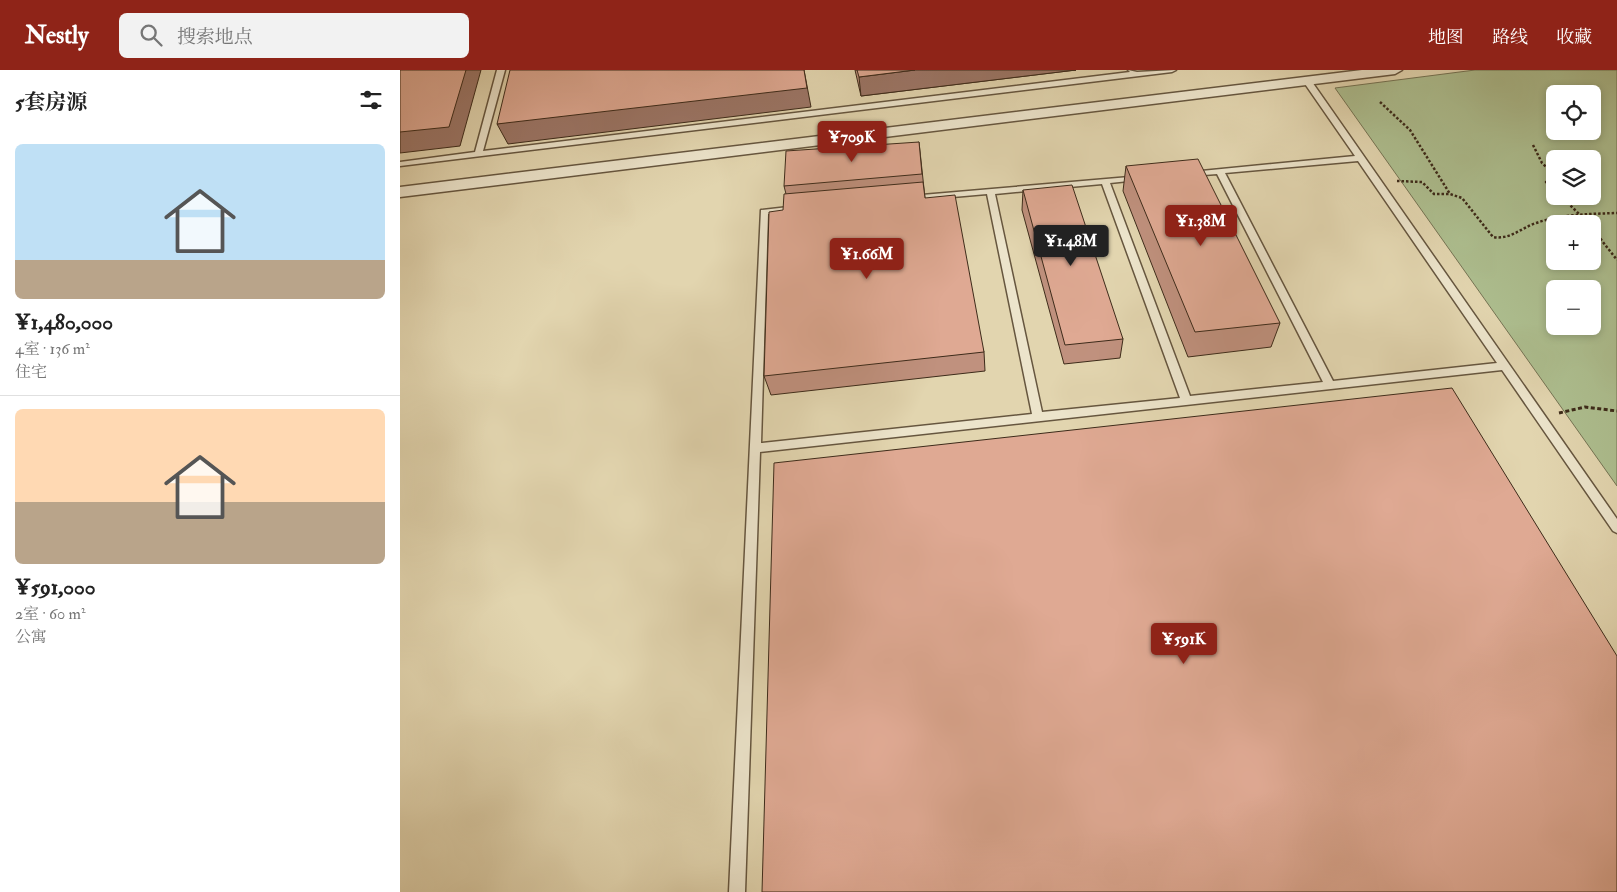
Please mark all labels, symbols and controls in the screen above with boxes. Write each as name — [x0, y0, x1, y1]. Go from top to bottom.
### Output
search box — [119, 13, 469, 58]
text: Nestly — [25, 20, 89, 51]
icon: search — [137, 21, 165, 49]
text: 搜索地点 — [177, 25, 253, 49]
text: 地图 — [1428, 26, 1464, 49]
text: 路线 — [1492, 26, 1528, 49]
text: 收藏 — [1556, 26, 1592, 49]
map controls — [1546, 85, 1601, 335]
button: locate — [1546, 85, 1601, 140]
icon: filters — [357, 86, 385, 114]
text: 5套房源 — [15, 89, 87, 116]
pin: ¥709K — [817, 121, 887, 163]
text: ¥709K — [829, 127, 875, 147]
button: layers — [1546, 150, 1601, 205]
icon: home — [155, 176, 245, 266]
pin: ¥1.38M — [1160, 204, 1242, 247]
text: ¥1.38M — [1176, 211, 1226, 231]
button: + — [1546, 215, 1601, 270]
pin: ¥1.48M — [1030, 224, 1112, 267]
text: ¥1.48M — [1045, 231, 1097, 251]
pin: ¥1.66M — [826, 238, 908, 280]
text: ¥1.66M — [841, 244, 893, 264]
button: − — [1546, 280, 1601, 335]
text: ¥1,480,000 — [15, 309, 113, 336]
text: 4室 · 136 m² — [15, 339, 90, 359]
text: 住宅 — [15, 362, 47, 382]
icon: home — [155, 442, 245, 532]
text: ¥591,000 — [15, 574, 95, 601]
text: 2室 · 60 m² — [15, 604, 86, 624]
pin: ¥591K — [1149, 622, 1219, 665]
text: 公寓 — [15, 627, 47, 647]
text: ¥591K — [1162, 629, 1206, 649]

